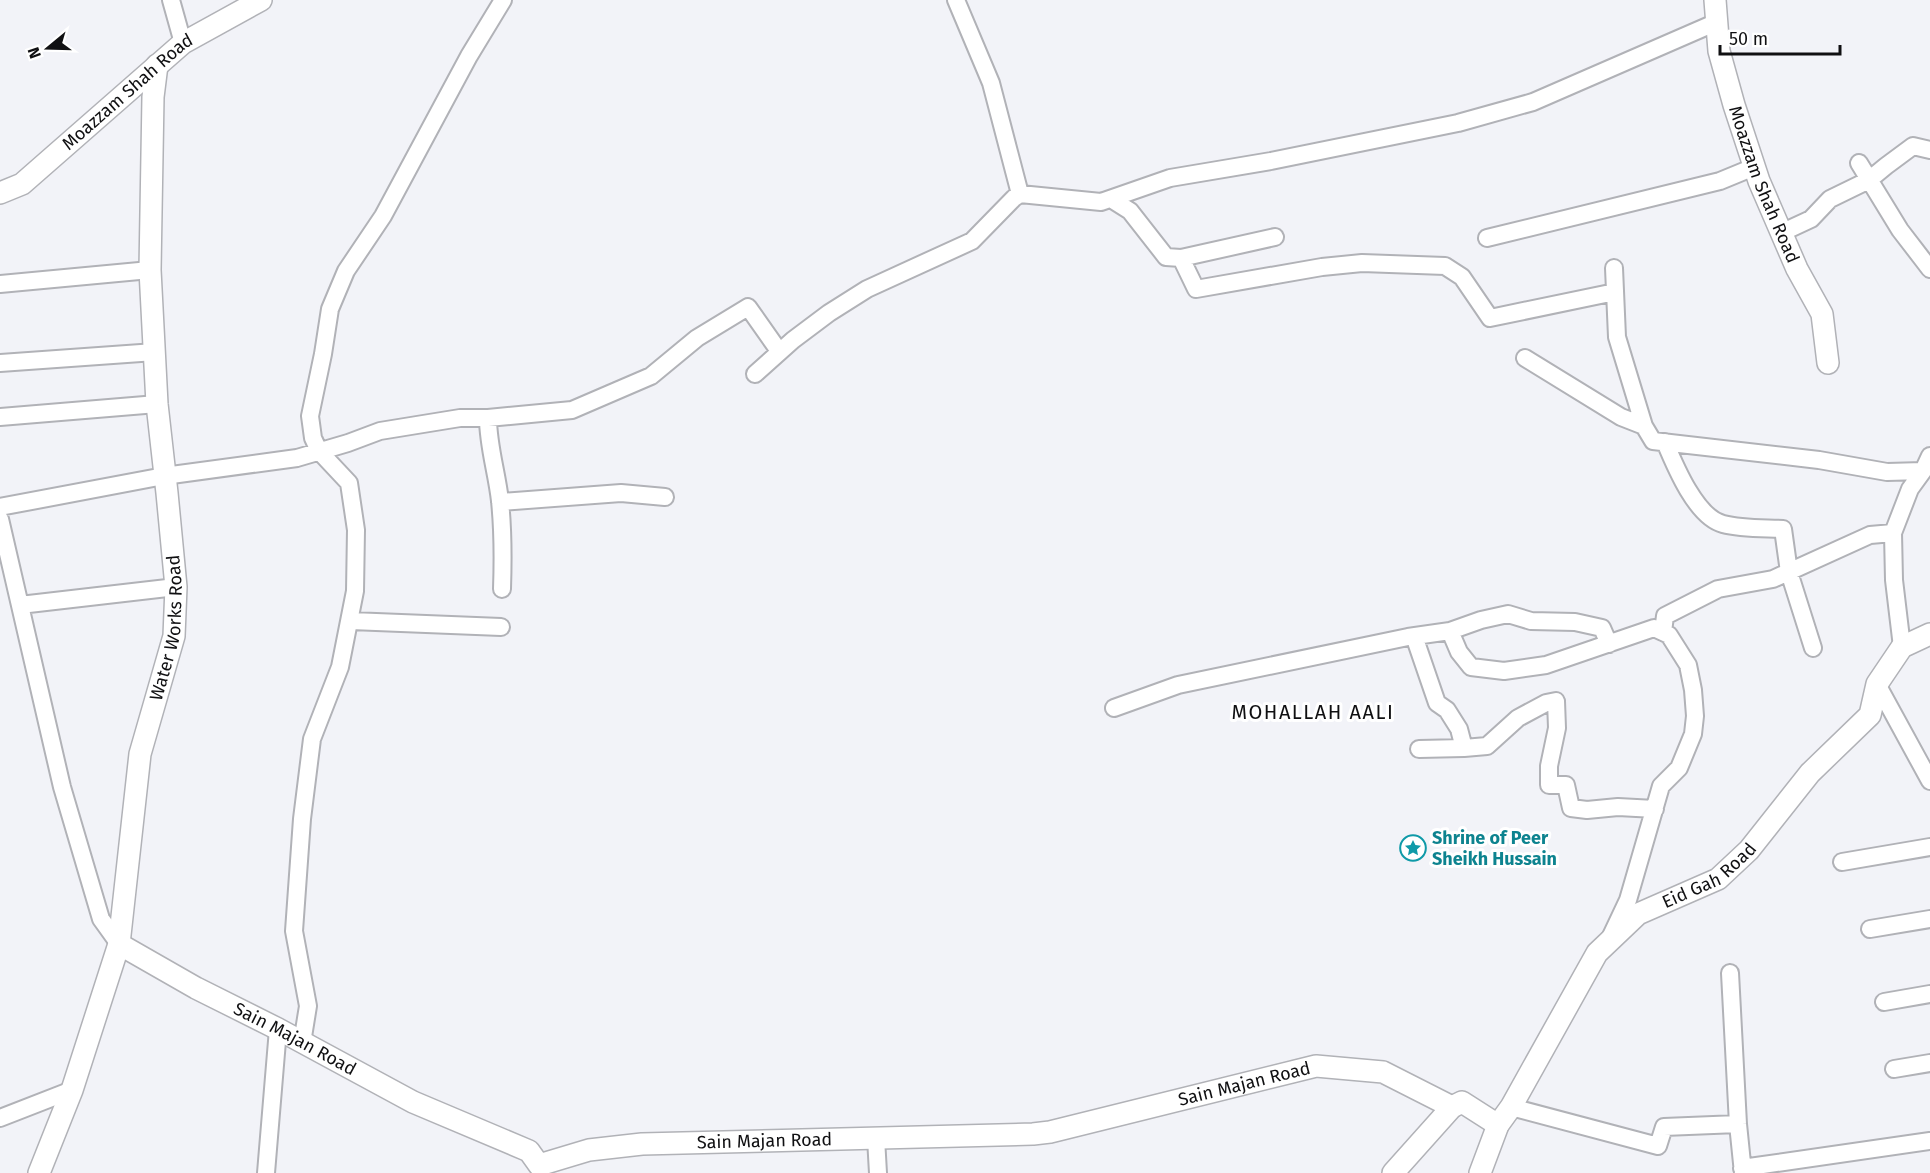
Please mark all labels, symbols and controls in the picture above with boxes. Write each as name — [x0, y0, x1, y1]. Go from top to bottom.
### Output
north arrow — [18, 18, 78, 78]
scale bar — [1720, 18, 1840, 56]
text: 50 m — [1729, 28, 1768, 50]
street label: Moazzam Shah Road — [58, 29, 197, 155]
text: N — [24, 45, 45, 61]
street label: Moazzam Shah Road — [1724, 103, 1804, 266]
street label: Water Works Road — [145, 554, 187, 703]
district label: MOHALLAH AALI — [1232, 700, 1394, 724]
place label: Shrine of Peer Sheikh Hussain — [1432, 827, 1557, 870]
place icon: Shrine of Peer Sheikh Hussain — [1398, 833, 1428, 863]
street label: Eid Gah Road — [1659, 839, 1761, 913]
street label: Sain Majan Road — [230, 998, 360, 1080]
street label: Sain Majan Road — [1176, 1057, 1313, 1111]
street label: Sain Majan Road — [696, 1128, 832, 1154]

